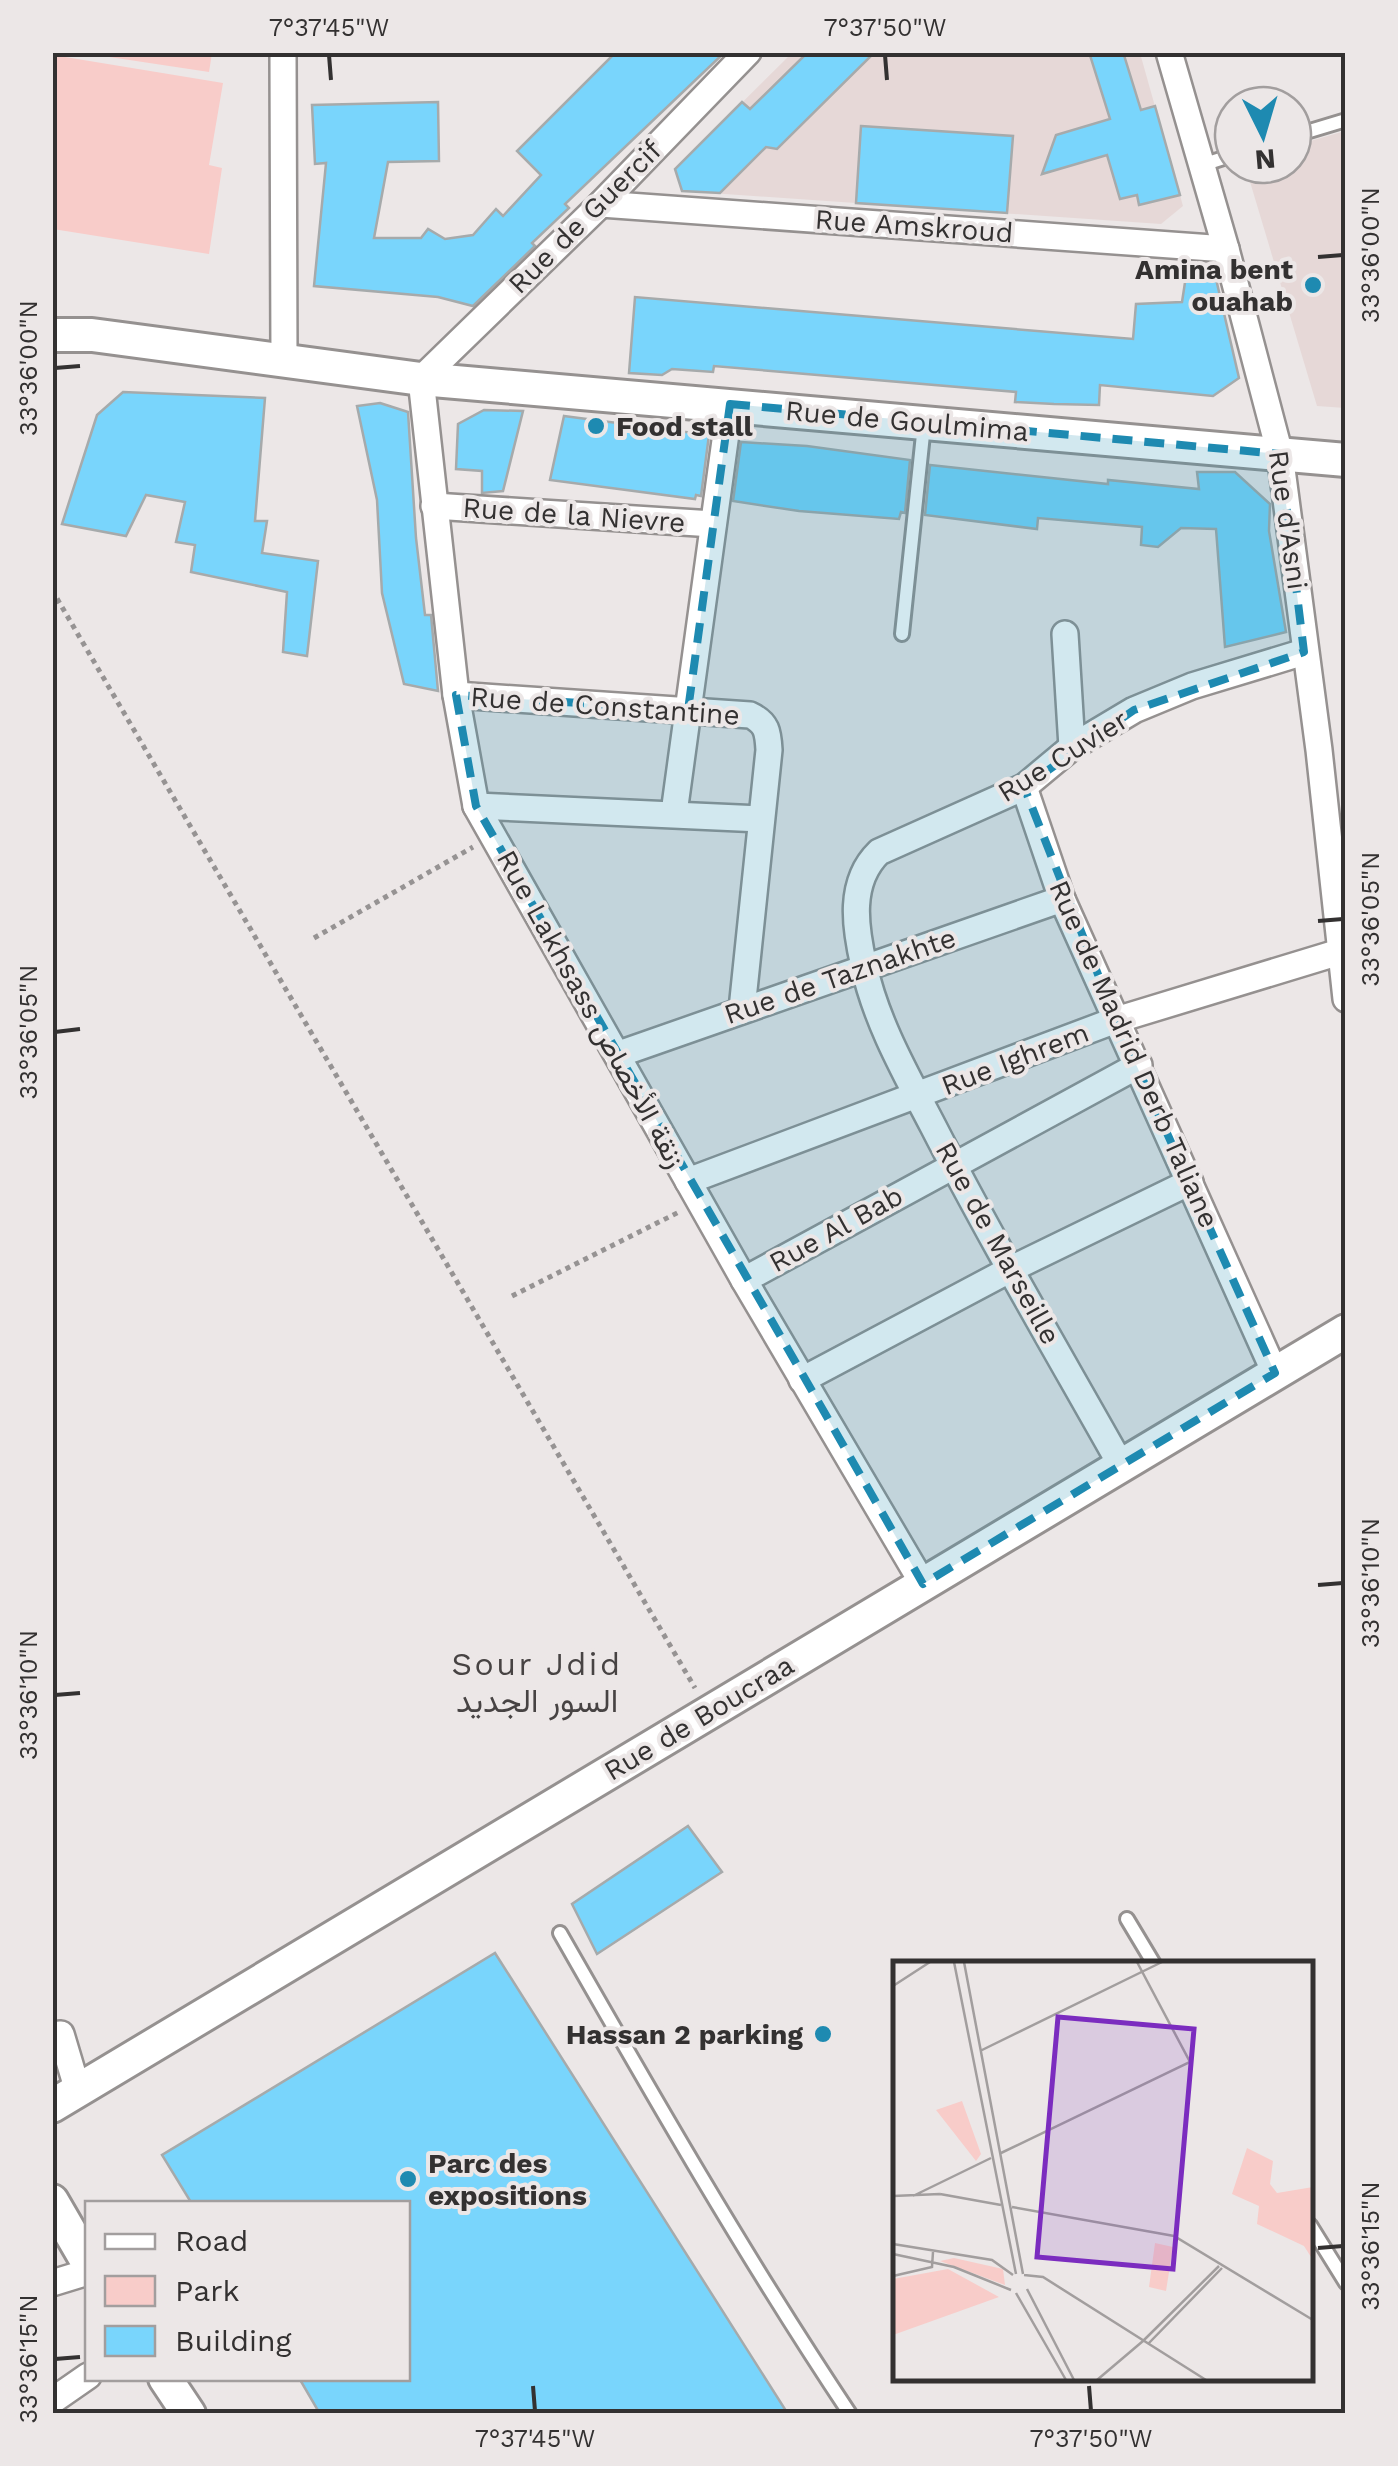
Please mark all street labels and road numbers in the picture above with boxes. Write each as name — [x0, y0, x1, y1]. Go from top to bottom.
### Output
street label: Rue de Guercif — [501, 133, 669, 301]
street label: Rue Amskroud — [814, 203, 1014, 249]
street label: Rue de Goulmima — [784, 394, 1030, 448]
street label: Rue d'Asni — [1262, 448, 1314, 592]
street label: Rue de la Nievre — [461, 491, 687, 539]
street label: Rue de Constantine — [469, 680, 741, 732]
street label: Rue Cuvier — [992, 703, 1134, 809]
street label: Rue Lakhsass زنقة الأخصاص — [489, 844, 692, 1174]
street label: Rue de Madrid Derb Taliane — [1042, 875, 1226, 1233]
street label: Rue de Taznakhte — [720, 921, 960, 1031]
street label: Rue Ighrem — [937, 1016, 1093, 1102]
street label: Rue de Marseille — [929, 1136, 1067, 1350]
street label: Rue Al Bab — [764, 1179, 908, 1279]
street label: Rue de Boucraa — [598, 1648, 800, 1788]

